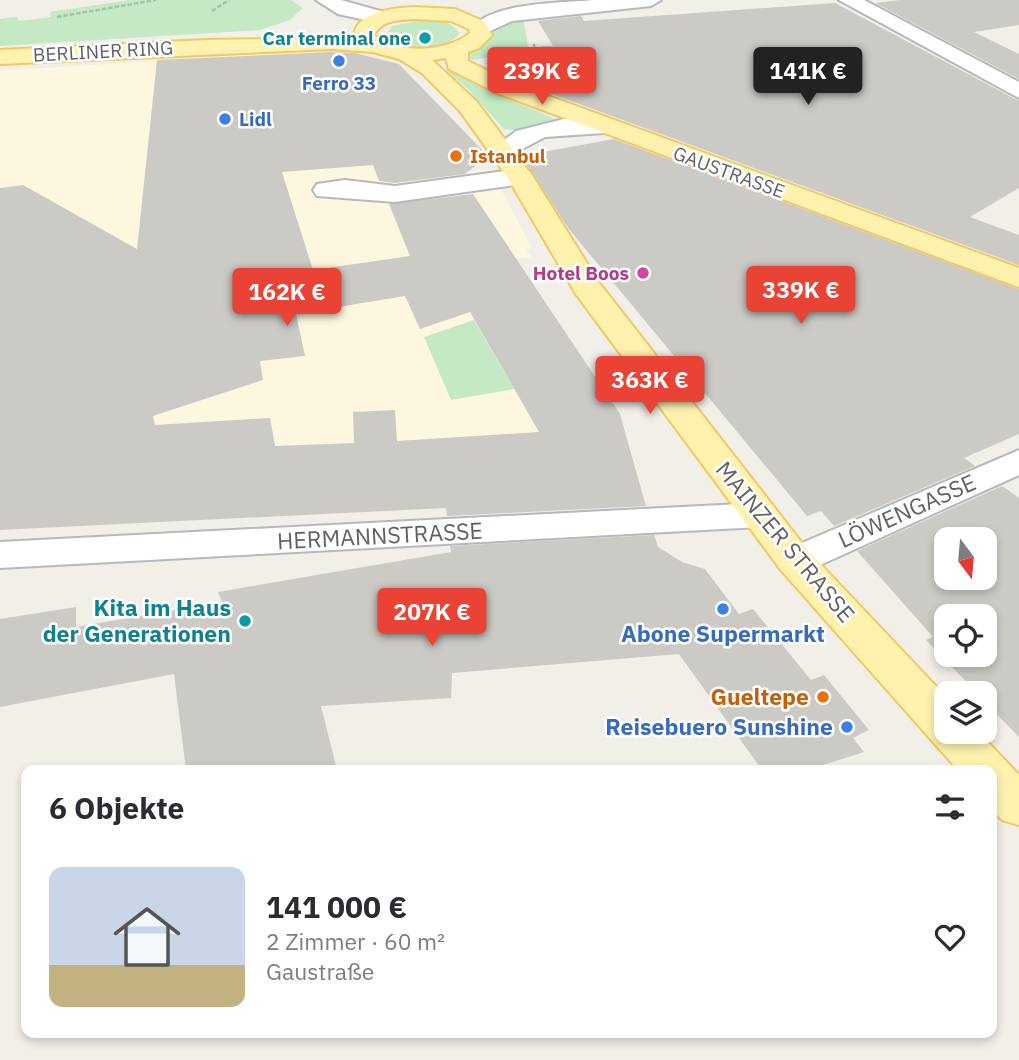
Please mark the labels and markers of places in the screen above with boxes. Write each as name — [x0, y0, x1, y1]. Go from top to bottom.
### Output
place label: Car terminal one — [263, 26, 411, 50]
marker: Car terminal one — [417, 30, 433, 46]
pin: 239K € — [485, 48, 599, 107]
pin: 141K € — [751, 48, 865, 107]
marker: Ferro 33 — [331, 53, 347, 69]
place label: Ferro 33 — [302, 71, 376, 95]
place label: Lidl — [239, 107, 272, 131]
marker: Lidl — [217, 111, 233, 127]
place label: Istanbul — [470, 144, 546, 168]
marker: Istanbul — [448, 148, 464, 164]
place label: Hotel Boos — [533, 261, 629, 285]
marker: Hotel Boos — [635, 265, 651, 281]
pin: 339K € — [744, 266, 858, 326]
pin: 162K € — [230, 268, 344, 328]
pin: 363K € — [593, 356, 707, 416]
pin: 207K € — [375, 588, 489, 648]
place label: Kita im Haus der Generationen — [43, 592, 231, 648]
marker: Abone Supermarkt — [715, 601, 731, 617]
marker: Kita im Haus der Generationen — [237, 613, 253, 629]
place label: Abone Supermarkt — [621, 618, 825, 648]
place label: Gueltepe — [710, 681, 809, 711]
marker: Gueltepe — [815, 689, 831, 705]
place label: Reisebuero Sunshine — [605, 711, 833, 741]
marker: Reisebuero Sunshine — [839, 719, 855, 735]

